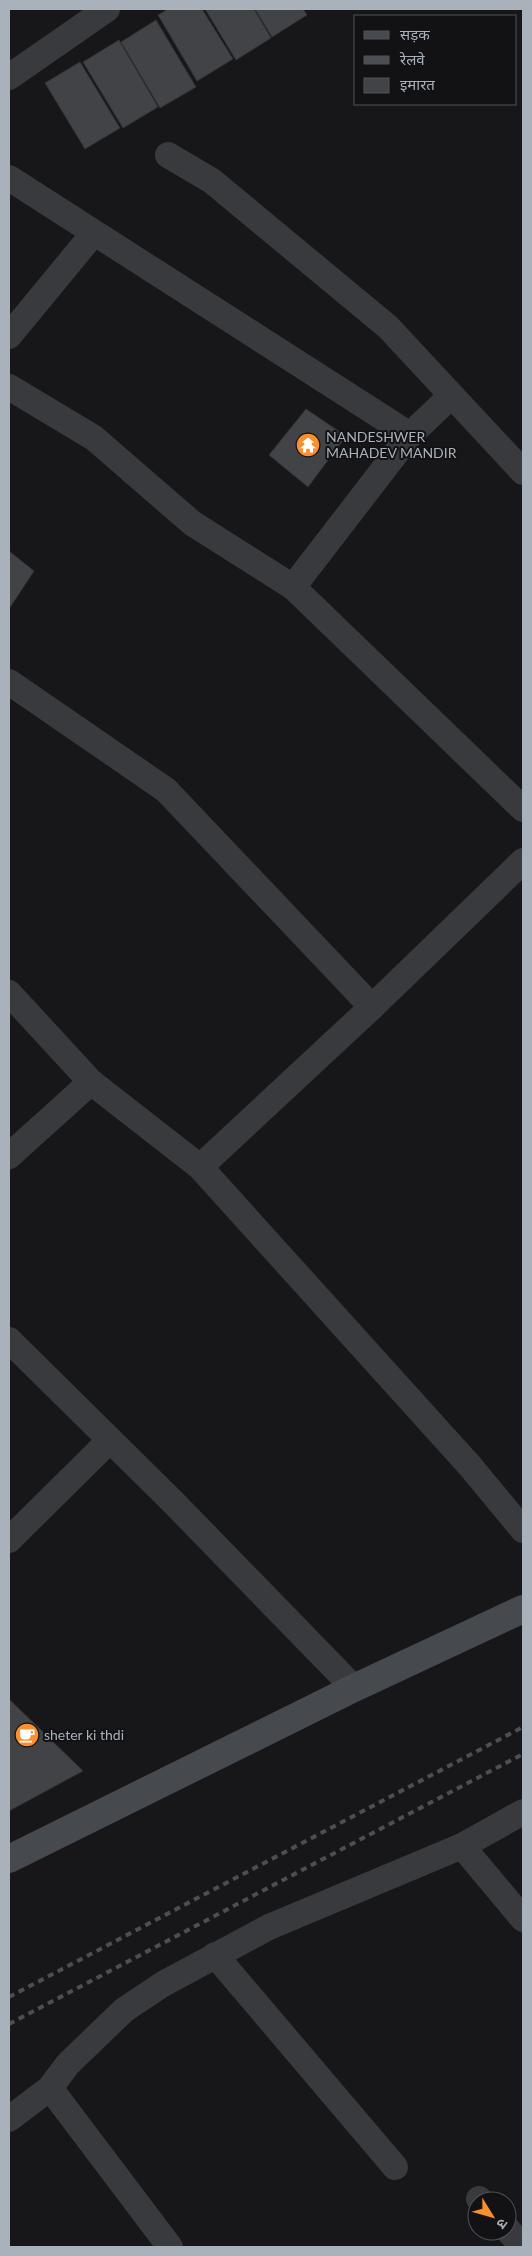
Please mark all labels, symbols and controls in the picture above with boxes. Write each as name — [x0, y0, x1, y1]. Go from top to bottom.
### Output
legend — [354, 15, 517, 105]
text: सड़क — [400, 25, 430, 43]
text: रेलवे — [399, 50, 425, 68]
text: इमारत — [400, 75, 435, 93]
place label: NANDESHWER MAHADEV MANDIR — [326, 428, 457, 461]
temple icon: NANDESHWER MAHADEV MANDIR — [295, 432, 321, 458]
cafe icon: sheter ki thdi — [14, 1722, 40, 1748]
place label: sheter ki thdi — [44, 1726, 124, 1743]
north arrow — [467, 2191, 517, 2241]
text: उ — [493, 2216, 512, 2233]

